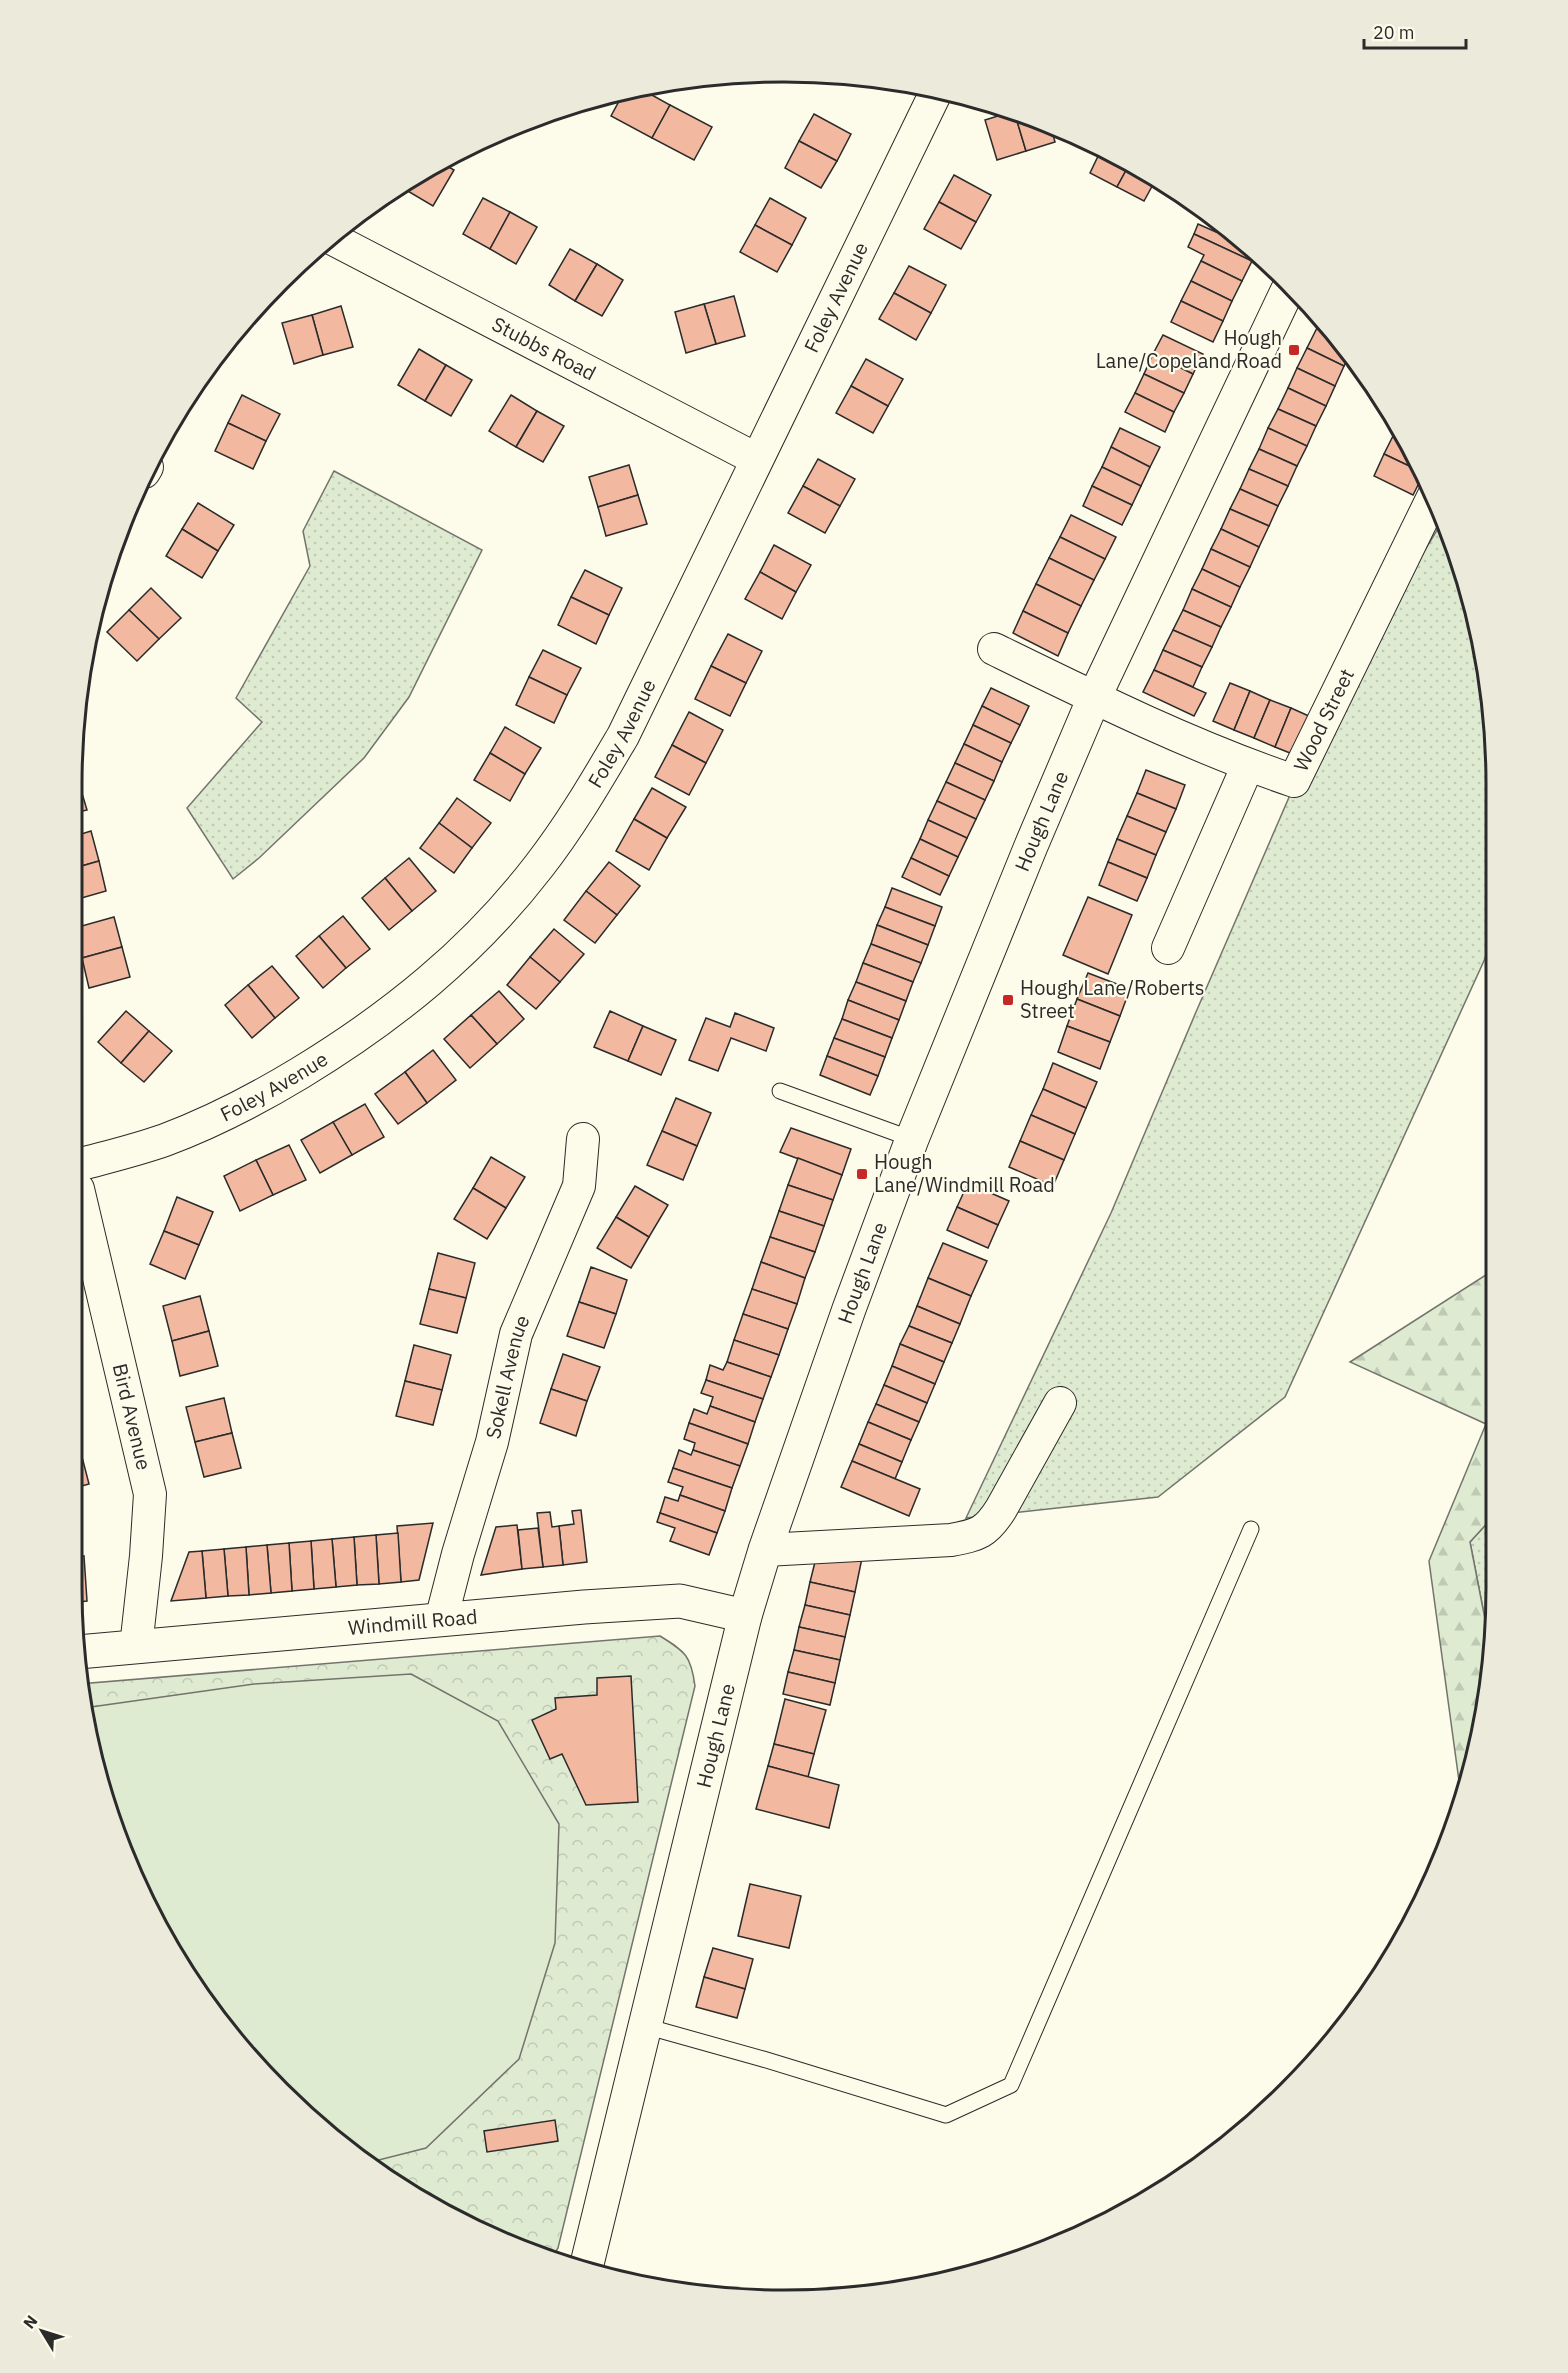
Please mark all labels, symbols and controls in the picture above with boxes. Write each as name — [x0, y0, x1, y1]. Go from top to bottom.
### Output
scale bar — [1364, 12, 1466, 50]
text: 20 m — [1373, 21, 1415, 44]
street label: Foley Avenue — [797, 237, 874, 357]
street label: Stubbs Road — [487, 310, 601, 386]
place label: Hough Lane/Copeland Road — [1096, 324, 1282, 374]
marker: Hough Lane/Copeland Road — [1287, 343, 1301, 357]
street label: Wood Street — [1287, 664, 1360, 776]
street label: Foley Avenue — [581, 675, 662, 793]
street label: Hough Lane — [1008, 767, 1074, 875]
place label: Hough Lane/Roberts Street — [1020, 974, 1204, 1024]
marker: Hough Lane/Roberts Street — [1001, 993, 1015, 1007]
street label: Foley Avenue — [215, 1045, 333, 1127]
place label: Hough Lane/Windmill Road — [874, 1148, 1055, 1198]
marker: Hough Lane/Windmill Road — [855, 1167, 869, 1181]
street label: Hough Lane — [831, 1218, 893, 1327]
street label: Sokell Avenue — [479, 1311, 536, 1441]
street label: Bird Avenue — [107, 1361, 158, 1473]
street label: Windmill Road — [347, 1603, 478, 1641]
street label: Hough Lane — [690, 1681, 741, 1791]
north arrow — [12, 2301, 72, 2361]
text: N — [19, 2311, 42, 2332]

